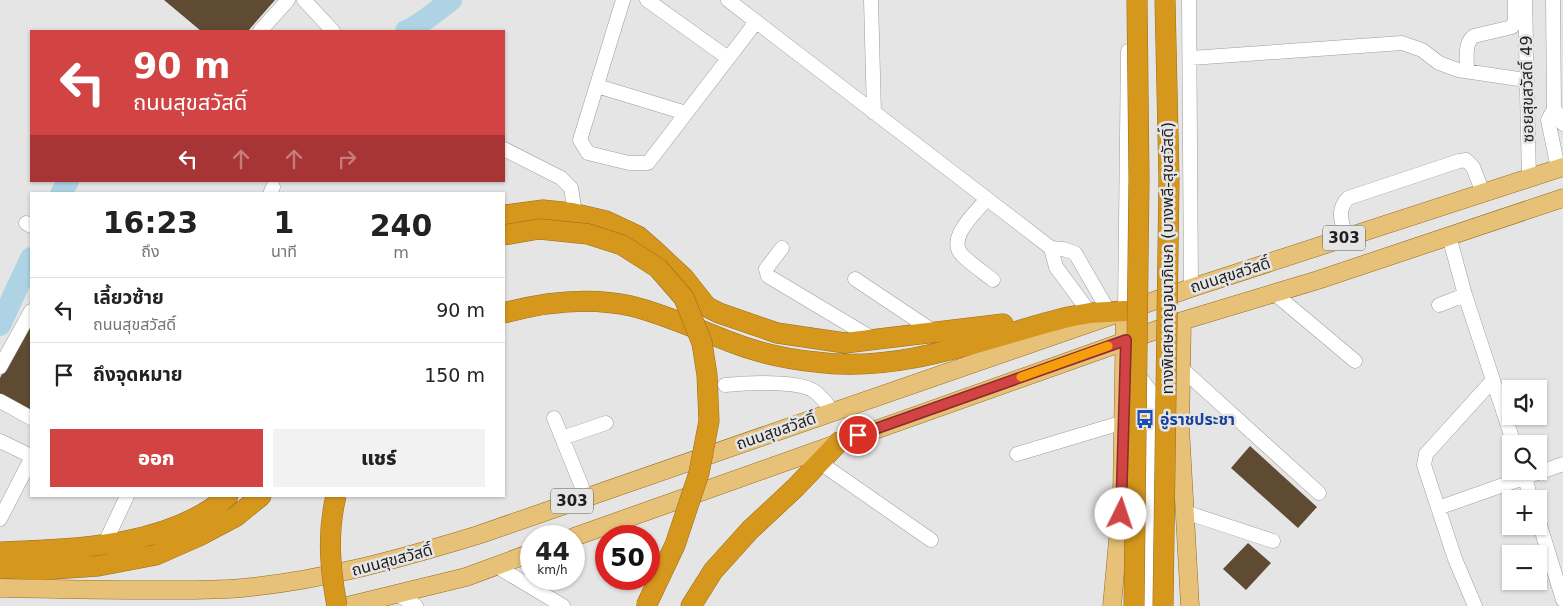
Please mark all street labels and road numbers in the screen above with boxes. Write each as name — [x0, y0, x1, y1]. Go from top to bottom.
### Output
street label: ซอยสุขสวัสดิ์ 49 — [1517, 35, 1537, 143]
street label: ทางพิเศษกาญจนาภิเษก (บางพลี-สุขสวัสดิ์) — [1157, 122, 1177, 394]
road number: 303 — [1323, 226, 1365, 250]
street label: ถนนสุขสวัสดิ์ — [1187, 253, 1272, 297]
street label: ถนนสุขสวัสดิ์ — [734, 408, 818, 454]
road number: 303 — [551, 488, 593, 514]
street label: ถนนสุขสวัสดิ์ — [349, 540, 435, 580]

